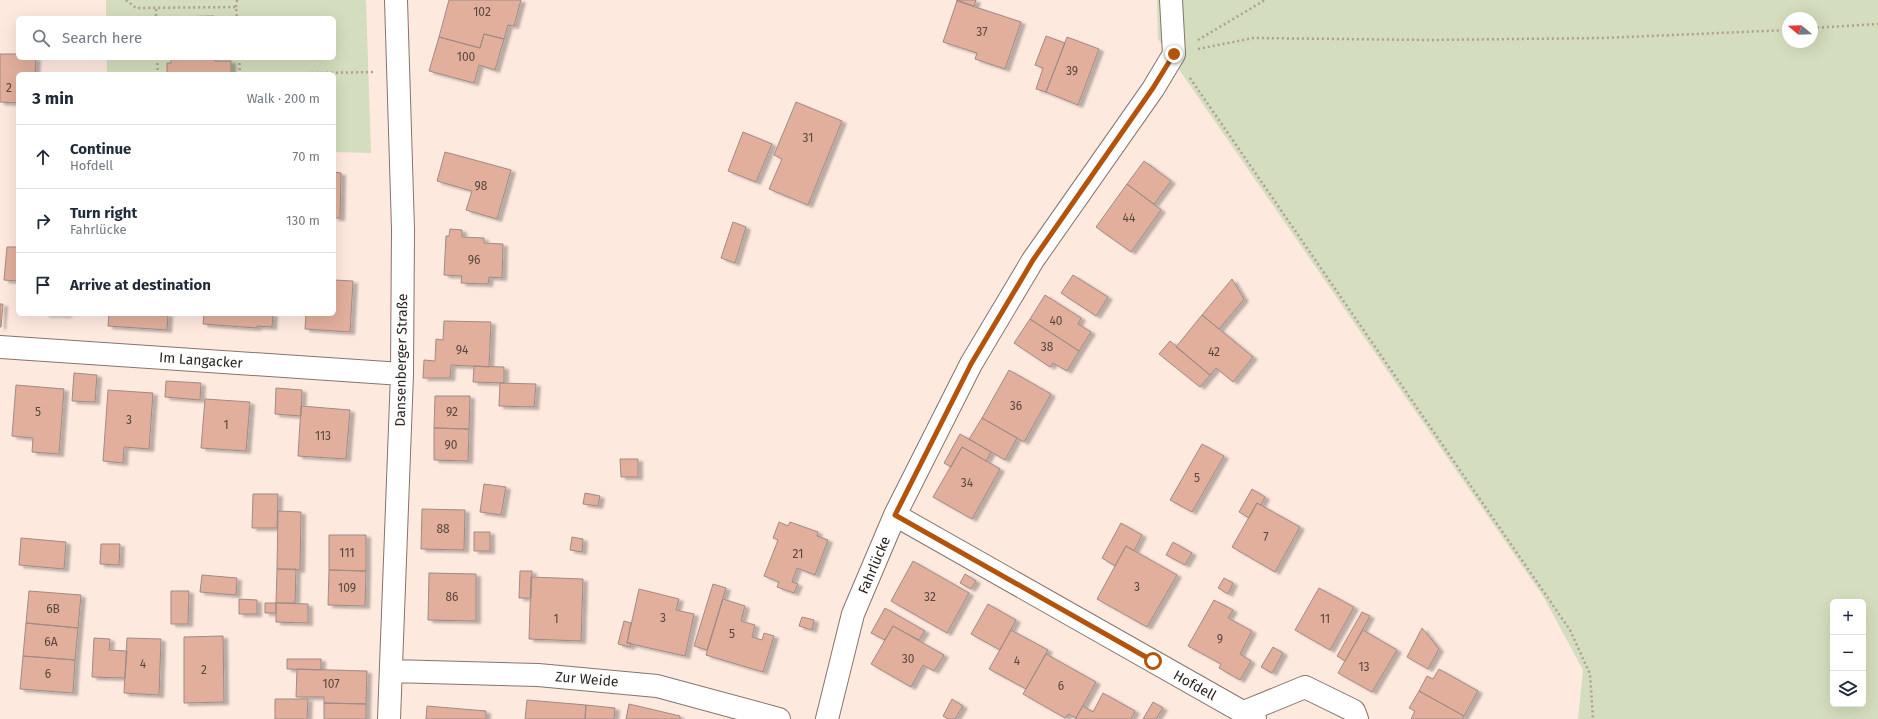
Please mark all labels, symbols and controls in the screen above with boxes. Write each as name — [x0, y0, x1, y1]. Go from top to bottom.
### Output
house number: 102 — [473, 5, 491, 19]
north arrow — [1782, 12, 1818, 48]
search box — [16, 16, 336, 60]
house number: 37 — [976, 25, 988, 39]
icon: search — [30, 27, 52, 49]
text: Search here — [62, 29, 142, 47]
route end — [1165, 45, 1183, 63]
house number: 100 — [457, 50, 476, 64]
house number: 39 — [1066, 64, 1078, 78]
house number: 2 — [6, 81, 12, 95]
text: 3 min — [32, 88, 74, 109]
text: Walk · 200 m — [247, 91, 320, 106]
house number: 31 — [803, 131, 813, 145]
text: Continue — [70, 140, 131, 158]
icon: ahead — [32, 146, 54, 168]
text: 70 m — [293, 149, 320, 164]
text: Hofdell — [70, 158, 113, 173]
house number: 98 — [475, 179, 488, 193]
text: Turn right — [70, 204, 137, 222]
icon: right — [32, 210, 54, 232]
house number: 44 — [1123, 211, 1136, 225]
text: 130 m — [286, 213, 320, 228]
text: Fahrlücke — [70, 222, 127, 237]
house number: 96 — [468, 253, 480, 267]
icon: arrive — [32, 274, 54, 296]
text: Arrive at destination — [70, 276, 211, 294]
street label: Dansenberger Straße — [392, 293, 411, 427]
house number: 40 — [1049, 314, 1063, 328]
house number: 38 — [1041, 340, 1054, 354]
house number: 94 — [456, 343, 469, 357]
house number: 42 — [1208, 345, 1220, 359]
street label: Im Langacker — [159, 349, 244, 372]
house number: 36 — [1010, 399, 1022, 413]
house number: 5 — [35, 405, 41, 419]
house number: 92 — [446, 405, 458, 419]
house number: 3 — [126, 413, 132, 427]
house number: 1 — [223, 418, 229, 432]
house number: 113 — [315, 429, 331, 443]
house number: 90 — [445, 438, 458, 452]
house number: 5 — [1194, 471, 1200, 485]
house number: 34 — [961, 476, 974, 490]
house number: 88 — [436, 522, 450, 536]
house number: 7 — [1263, 530, 1269, 544]
street label: Fahrlücke — [855, 534, 894, 597]
house number: 111 — [339, 546, 355, 560]
house number: 21 — [793, 547, 803, 561]
house number: 3 — [1134, 580, 1140, 594]
house number: 109 — [338, 581, 356, 595]
house number: 86 — [445, 590, 459, 604]
house number: 32 — [924, 590, 936, 604]
map controls — [1830, 599, 1866, 707]
button: + — [1830, 599, 1866, 635]
house number: 6B — [46, 602, 60, 616]
house number: 3 — [660, 611, 666, 625]
house number: 1 — [553, 612, 559, 626]
house number: 11 — [1320, 612, 1330, 626]
house number: 5 — [729, 627, 735, 641]
house number: 9 — [1217, 632, 1223, 646]
house number: 6A — [44, 635, 58, 649]
button: − — [1830, 635, 1866, 671]
house number: 30 — [902, 652, 915, 666]
route start — [1144, 652, 1162, 670]
house number: 4 — [1014, 654, 1021, 668]
house number: 4 — [140, 657, 147, 671]
house number: 13 — [1358, 660, 1370, 674]
house number: 2 — [201, 663, 207, 677]
house number: 6 — [45, 667, 51, 681]
street label: Hofdell — [1170, 667, 1219, 704]
street label: Zur Weide — [555, 668, 619, 691]
button: layers — [1830, 671, 1866, 707]
house number: 107 — [323, 677, 339, 691]
house number: 6 — [1058, 679, 1064, 693]

